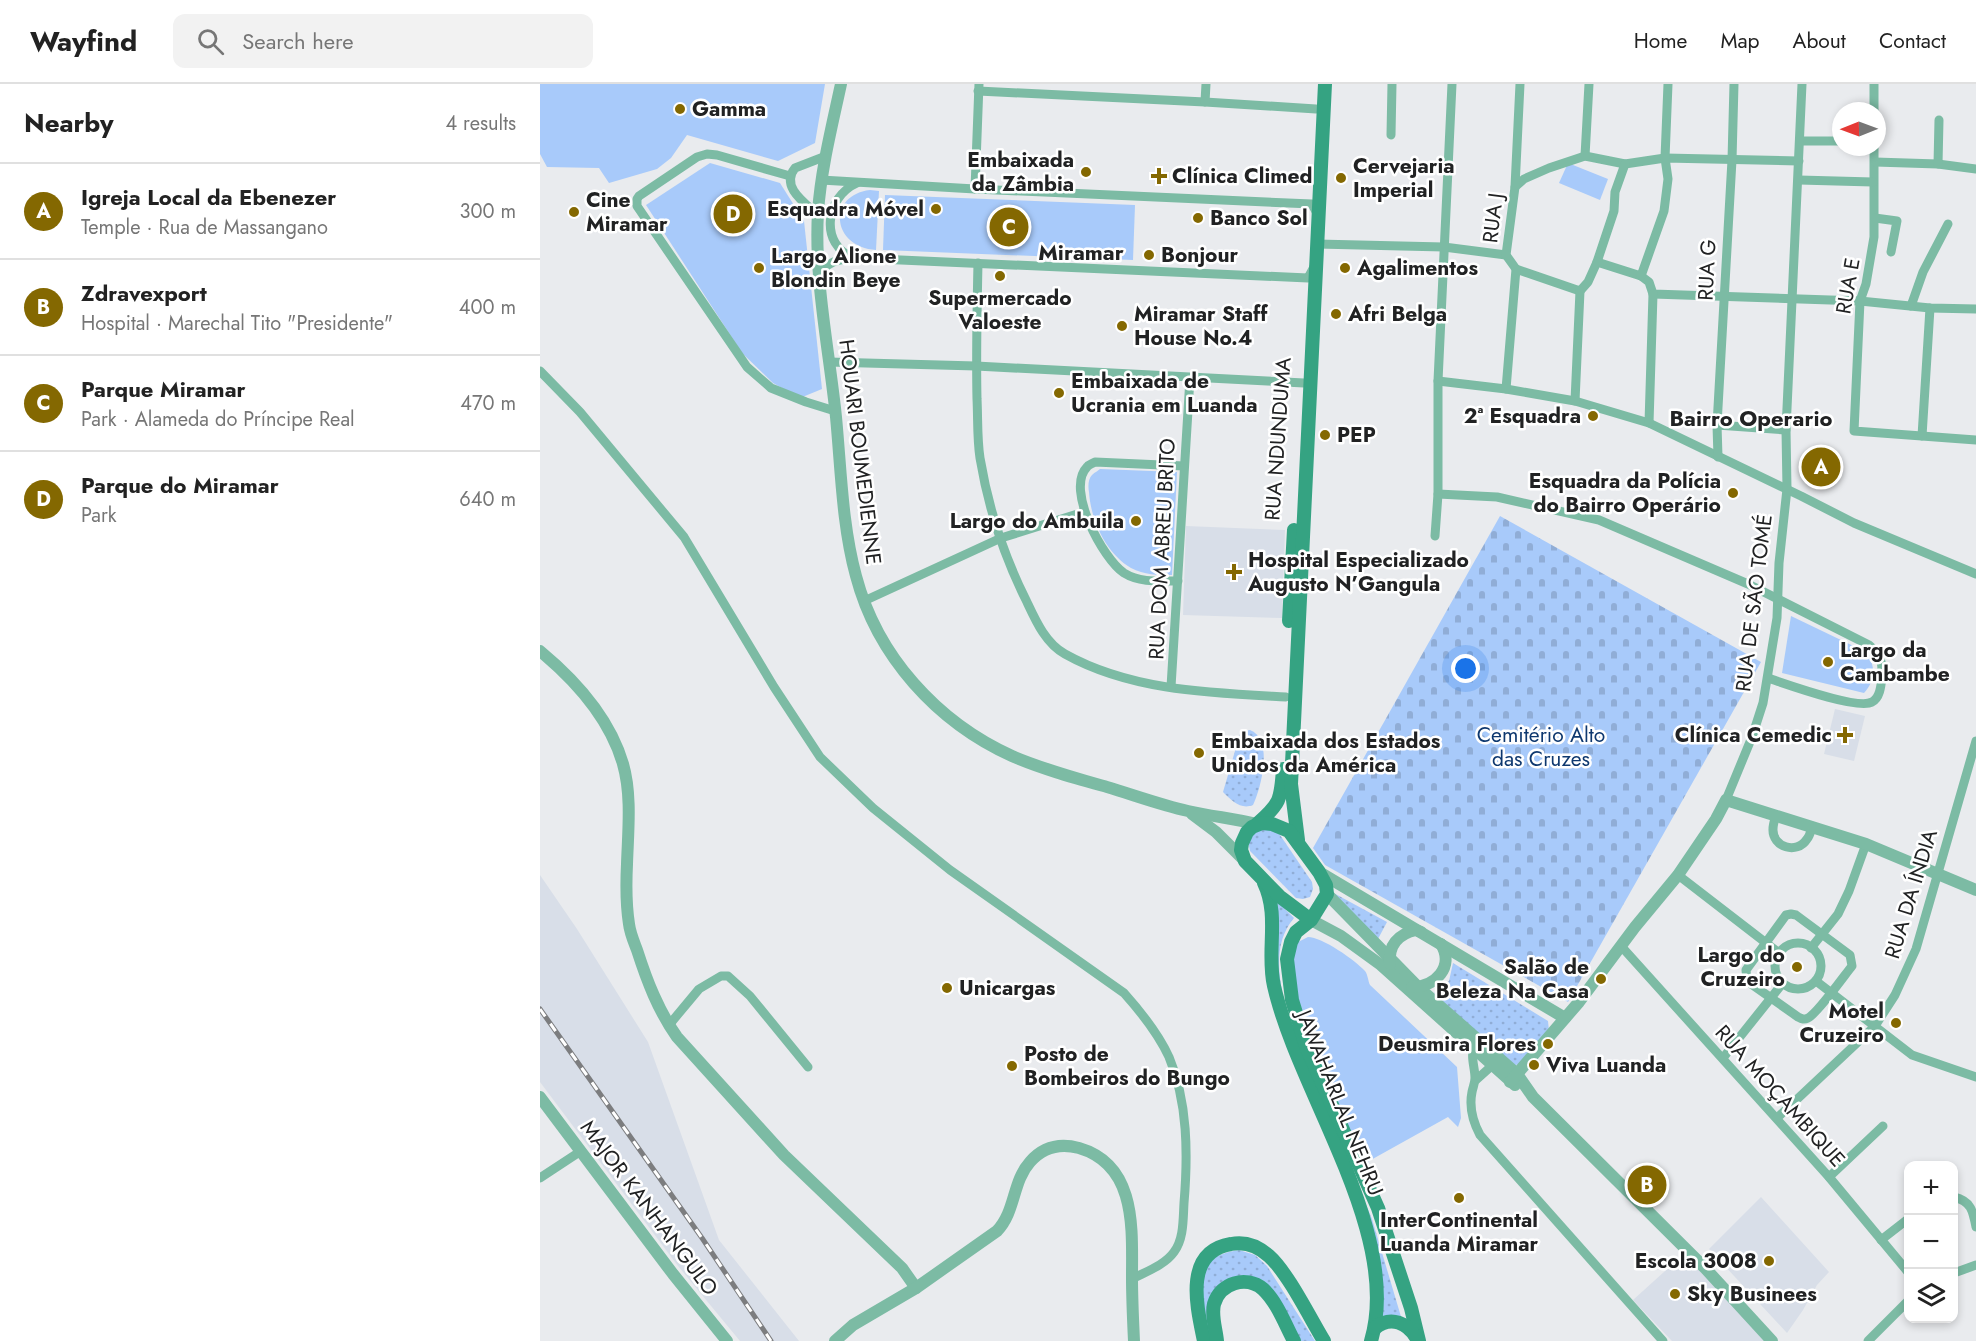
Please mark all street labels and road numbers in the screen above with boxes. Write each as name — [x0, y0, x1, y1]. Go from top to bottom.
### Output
street label: RUA J — [1475, 191, 1511, 245]
street label: RUA G — [1690, 239, 1724, 301]
street label: RUA E — [1828, 256, 1868, 316]
street label: HOUARI BOUMEDIENNE — [831, 338, 889, 566]
street label: RUA NDUNDUMA — [1257, 356, 1299, 522]
street label: RUA DOM ABREU BRITO — [1141, 438, 1183, 660]
street label: RUA DE SÃO TOMÉ — [1728, 512, 1780, 694]
street label: RUA DA ÍNDIA — [1877, 826, 1945, 962]
street label: JAWAHARLAL NEHRU — [1288, 1003, 1391, 1200]
street label: RUA MOÇAMBIQUE — [1708, 1018, 1852, 1174]
street label: MAJOR KANHANGULO — [573, 1114, 725, 1302]

